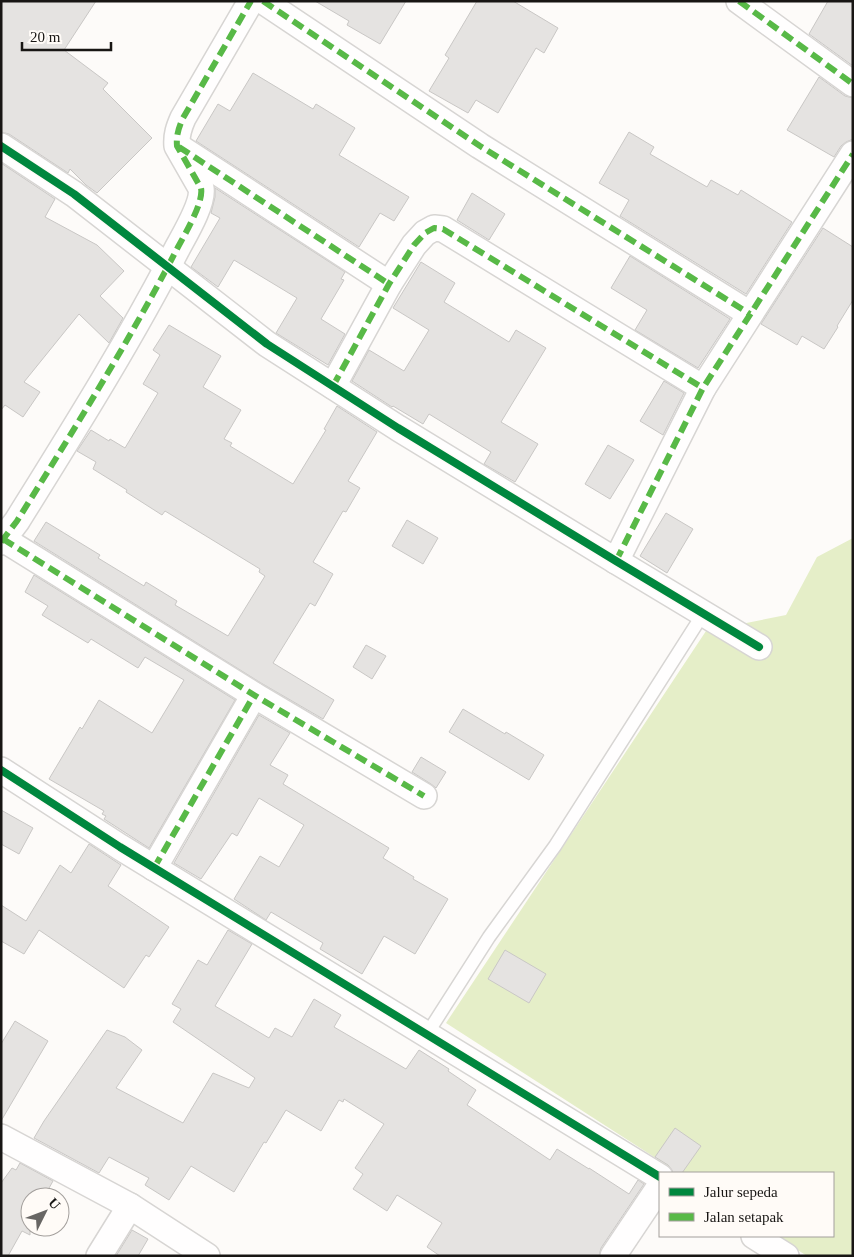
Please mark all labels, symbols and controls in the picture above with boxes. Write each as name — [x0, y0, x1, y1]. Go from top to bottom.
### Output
scale bar — [22, 20, 111, 52]
text: 20 m — [30, 29, 61, 45]
legend — [659, 1172, 834, 1237]
text: Jalur sepeda — [704, 1184, 778, 1200]
north arrow — [20, 1187, 70, 1237]
text: U — [45, 1195, 63, 1212]
text: Jalan setapak — [704, 1209, 784, 1225]

